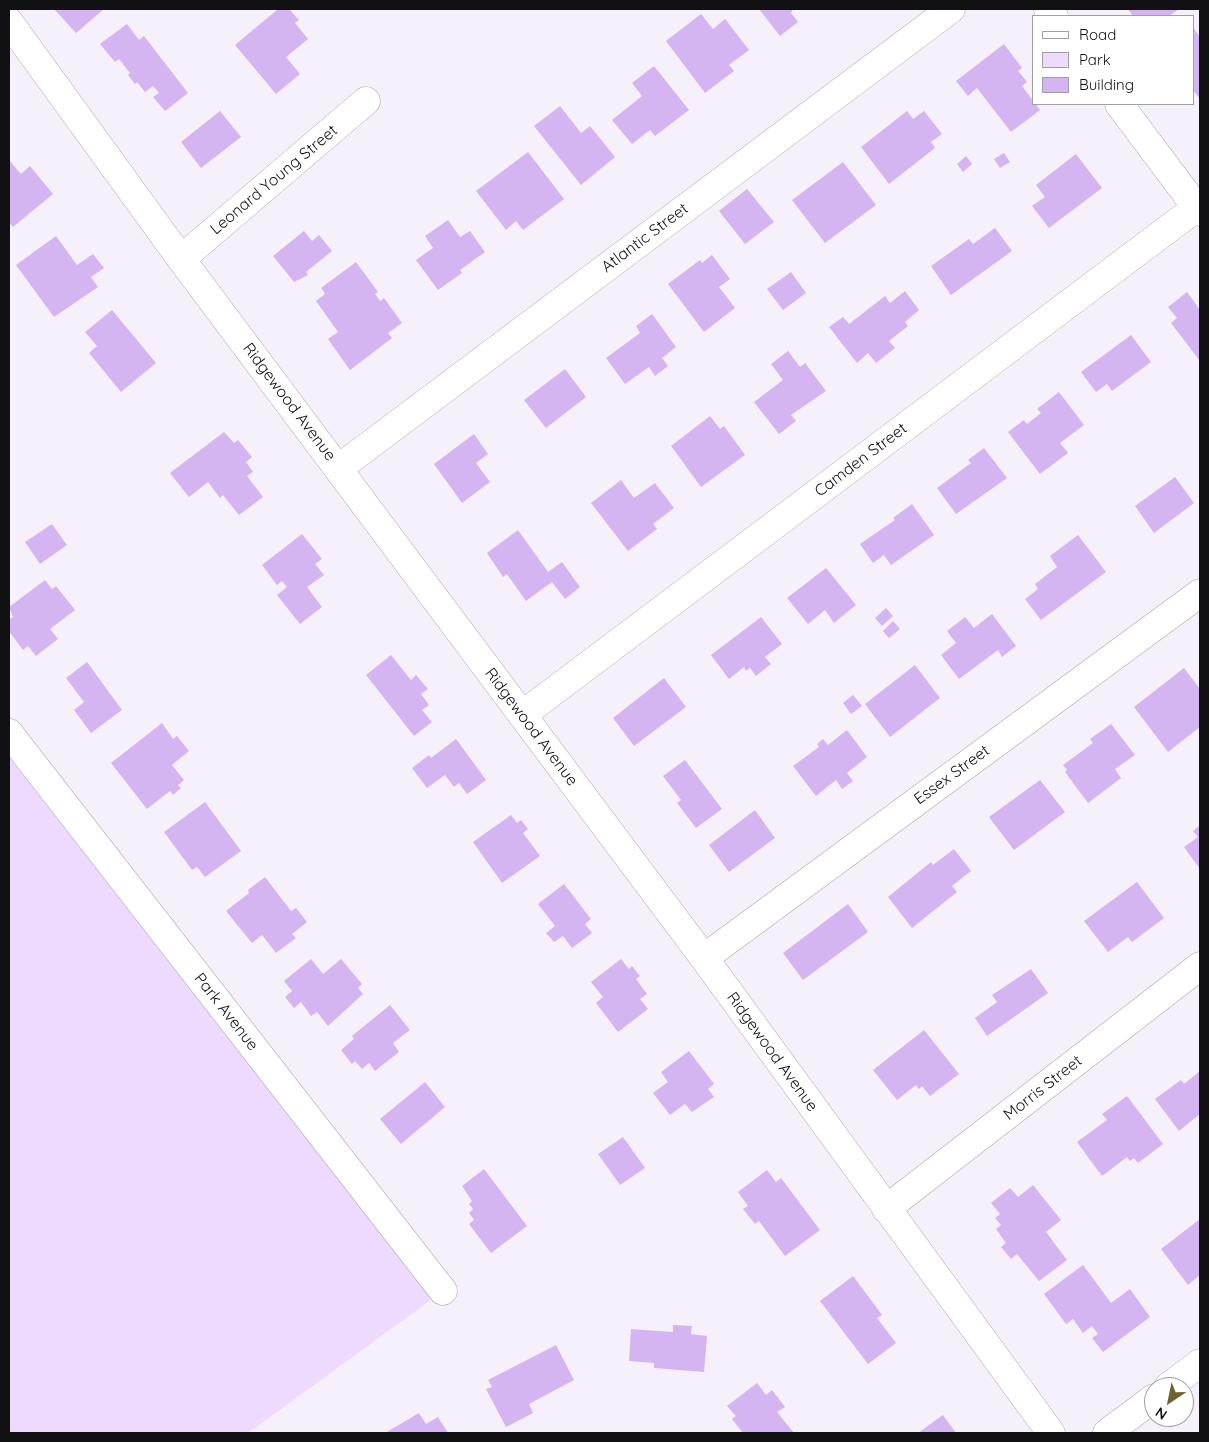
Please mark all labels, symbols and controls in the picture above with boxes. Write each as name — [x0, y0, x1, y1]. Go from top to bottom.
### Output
legend — [1032, 15, 1194, 105]
text: Road — [1079, 25, 1116, 44]
text: Park — [1079, 50, 1111, 69]
text: Building — [1079, 75, 1134, 94]
street label: Leonard Young Street — [206, 121, 342, 239]
street label: Atlantic Street — [598, 199, 692, 277]
street label: Ridgewood Avenue — [238, 339, 340, 465]
street label: Camden Street — [811, 419, 911, 501]
street label: Ridgewood Avenue — [480, 664, 582, 790]
street label: Essex Street — [910, 741, 994, 809]
street label: Park Avenue — [190, 969, 262, 1055]
street label: Ridgewood Avenue — [722, 989, 822, 1115]
street label: Morris Street — [1000, 1051, 1086, 1125]
north arrow — [1144, 1377, 1194, 1427]
text: N — [1152, 1403, 1170, 1424]

